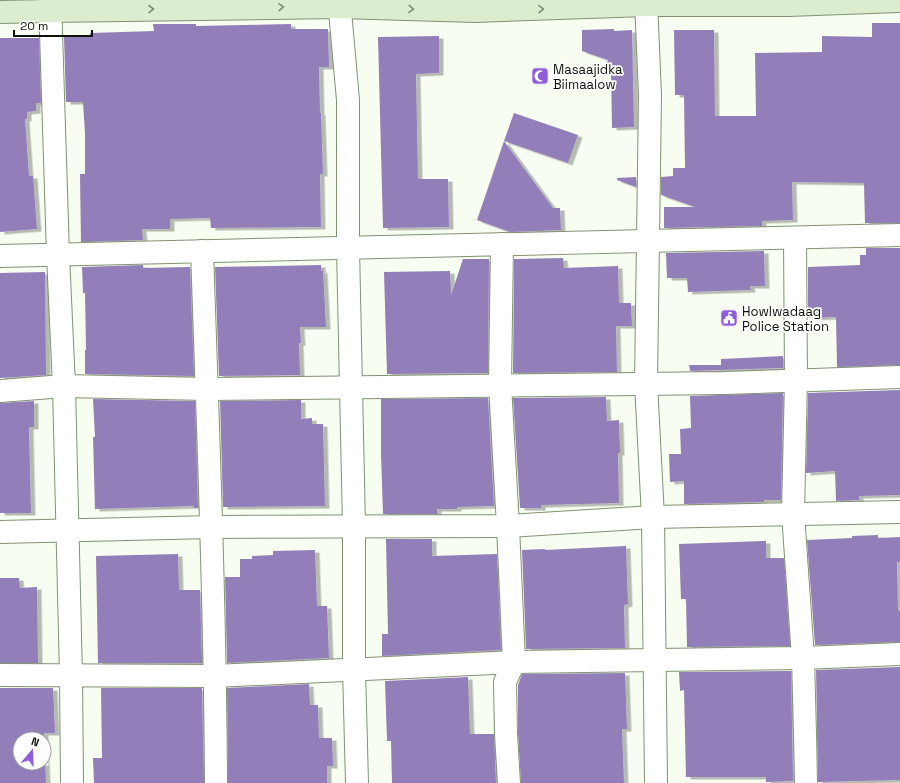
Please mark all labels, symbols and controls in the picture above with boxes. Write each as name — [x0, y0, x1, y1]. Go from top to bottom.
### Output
one-way arrow — [278, 3, 284, 12]
one-way arrow — [148, 5, 154, 13]
one-way arrow — [408, 5, 414, 13]
one-way arrow — [538, 5, 544, 13]
scale bar — [14, 12, 92, 38]
text: 20 m — [20, 18, 48, 34]
place label: Masaajidka Biimaalow — [553, 61, 623, 93]
mosque icon: Masaajidka Biimaalow — [530, 66, 550, 86]
place label: Howlwadaag Police Station — [742, 303, 829, 335]
public building icon: Howlwadaag Police Station — [719, 308, 739, 328]
north arrow — [12, 731, 52, 771]
text: N — [29, 734, 41, 749]

